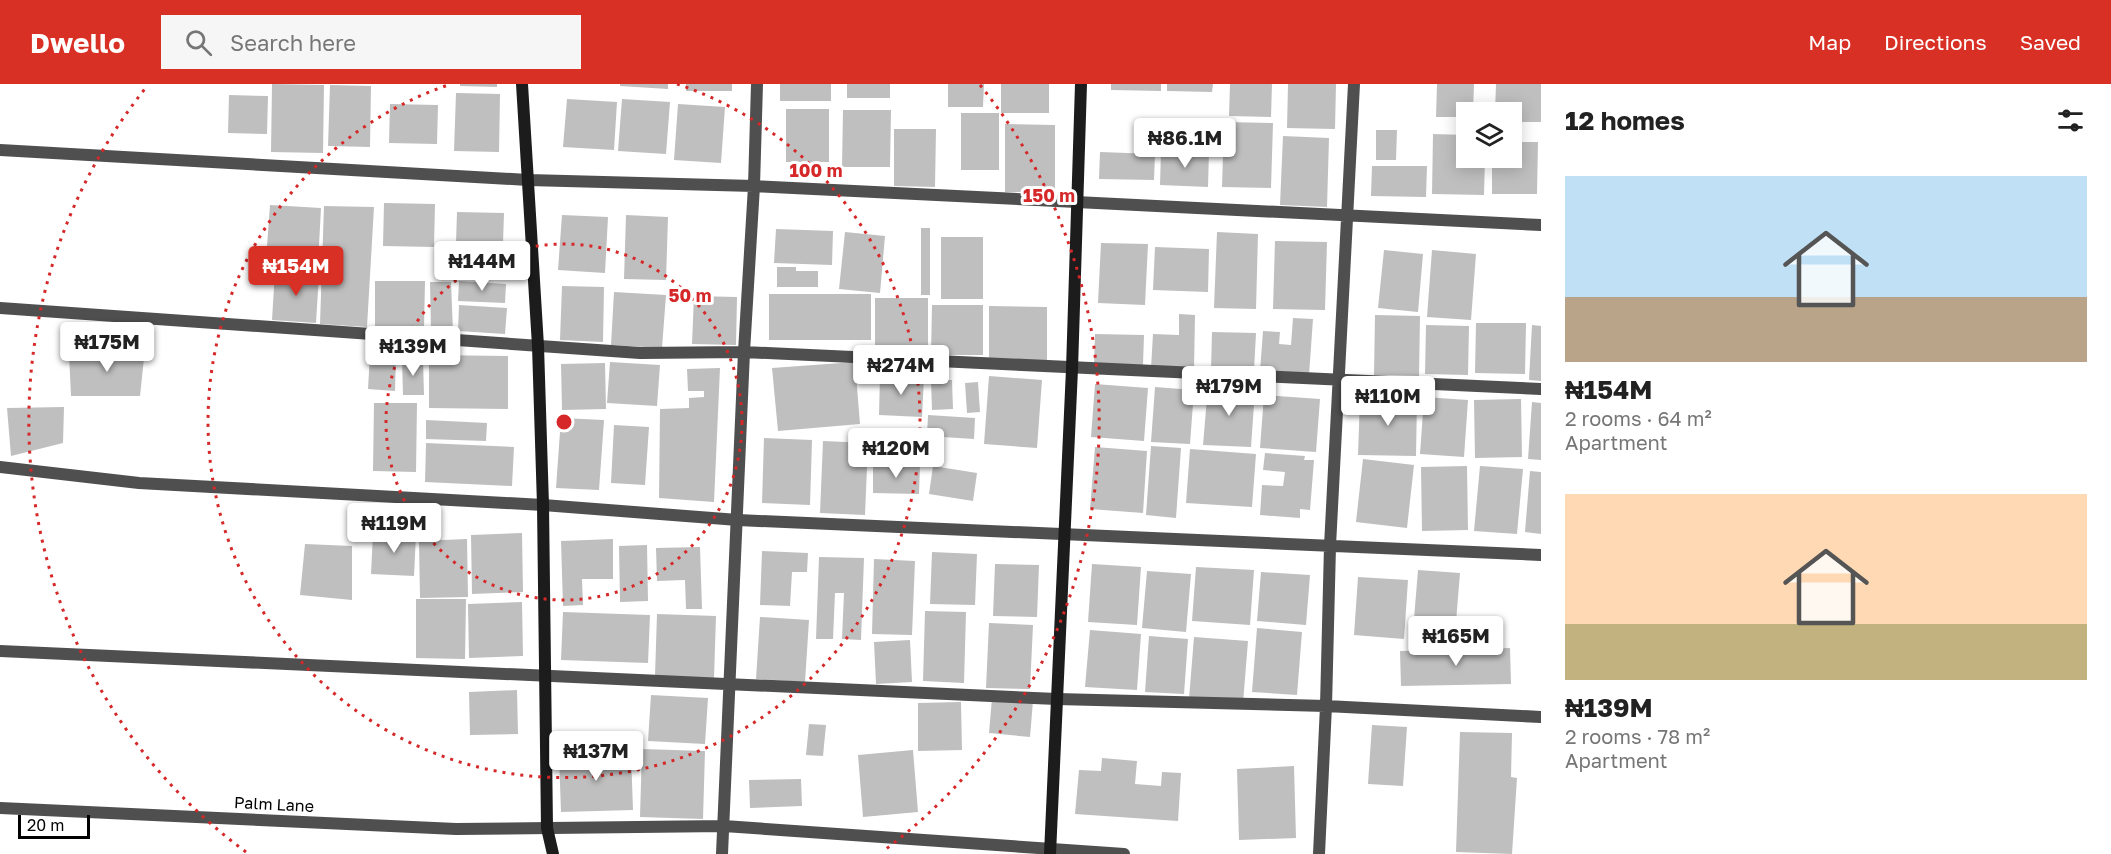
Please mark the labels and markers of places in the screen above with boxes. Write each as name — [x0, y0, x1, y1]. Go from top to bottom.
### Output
pin: ₦86.1M — [1136, 118, 1234, 169]
pin: ₦144M — [440, 241, 524, 292]
pin: ₦154M — [254, 246, 338, 297]
pin: ₦175M — [65, 322, 149, 373]
pin: ₦139M — [371, 326, 455, 377]
pin: ₦274M — [859, 345, 943, 396]
pin: ₦179M — [1187, 366, 1271, 417]
pin: ₦110M — [1346, 376, 1430, 427]
centre of rings — [554, 412, 574, 432]
pin: ₦120M — [854, 428, 938, 479]
pin: ₦119M — [352, 503, 436, 554]
pin: ₦165M — [1414, 616, 1498, 667]
pin: ₦137M — [554, 731, 638, 782]

